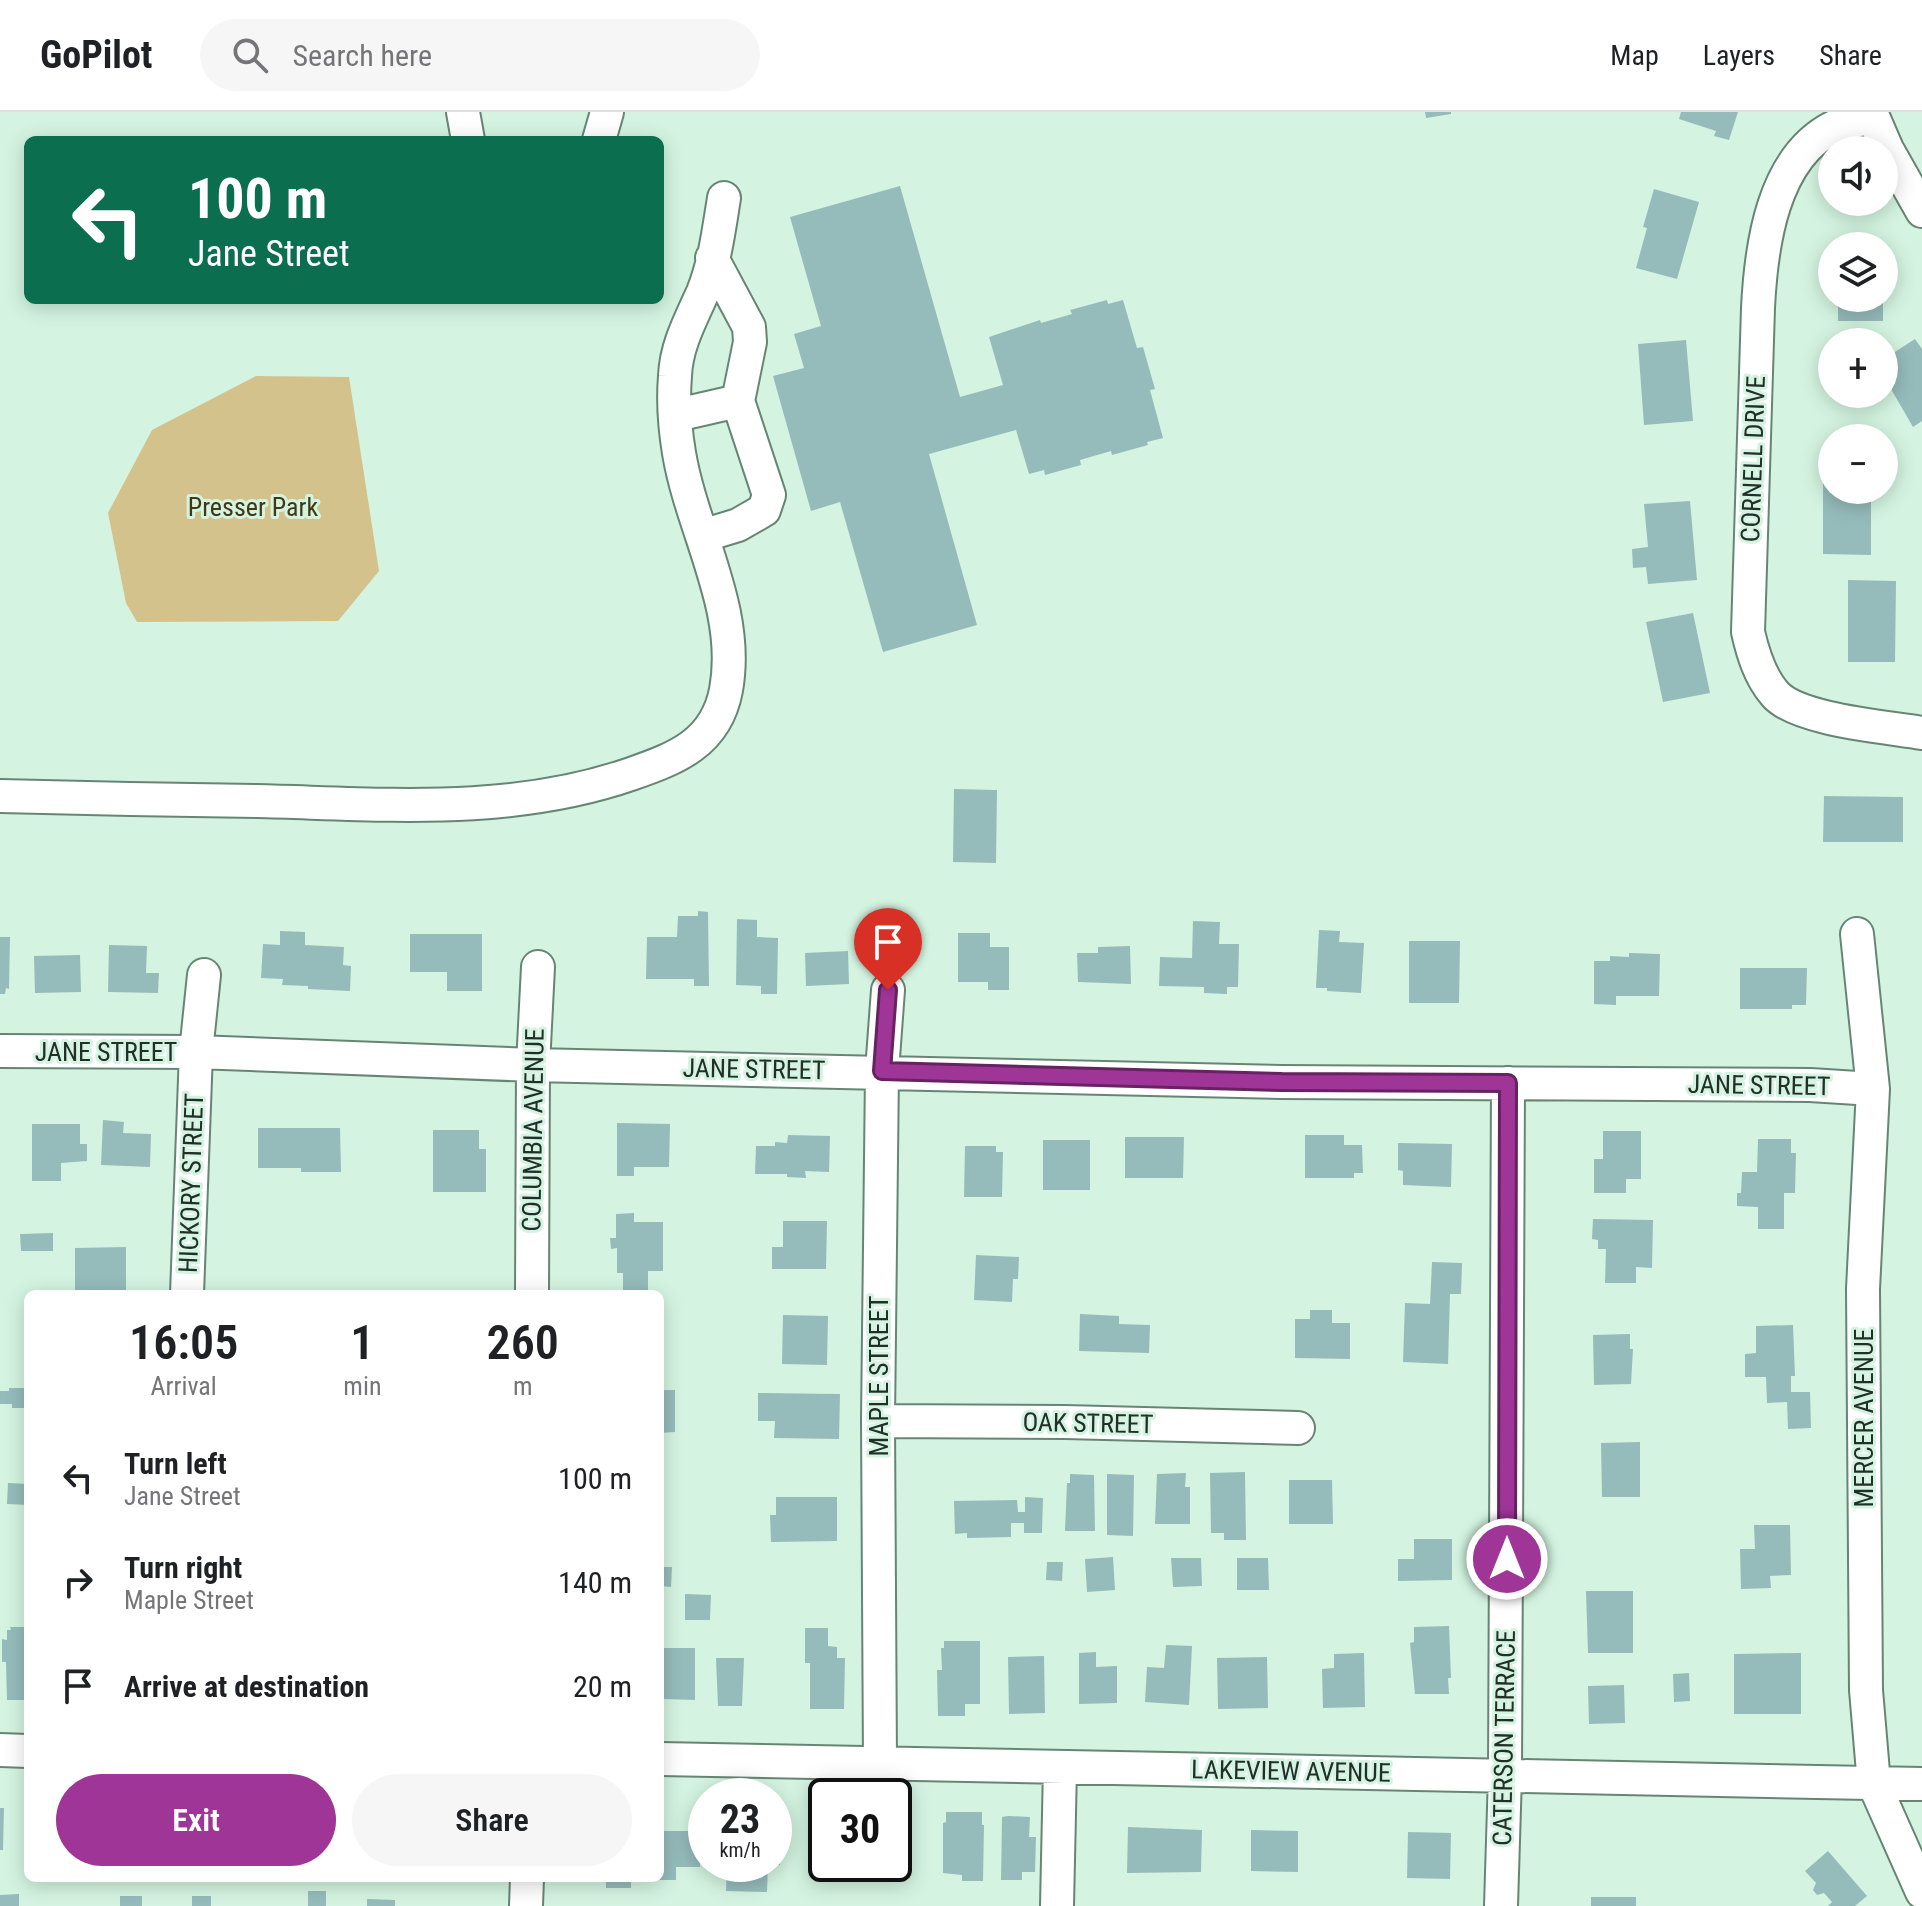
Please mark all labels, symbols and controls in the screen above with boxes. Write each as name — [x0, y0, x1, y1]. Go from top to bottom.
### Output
search box — [200, 19, 760, 91]
text: GoPilot — [40, 33, 152, 77]
icon: search — [228, 33, 272, 77]
text: Search here — [292, 38, 432, 73]
text: Map — [1610, 39, 1659, 72]
text: Layers — [1703, 39, 1775, 72]
text: Share — [1819, 39, 1882, 72]
map controls — [1818, 136, 1898, 504]
button: sound — [1818, 136, 1898, 216]
text: 100 m — [188, 166, 327, 232]
icon: left — [56, 168, 160, 272]
button: layers — [1818, 232, 1898, 312]
text: Jane Street — [188, 233, 350, 275]
button: + — [1818, 328, 1898, 408]
street label: CORNELL DRIVE — [1735, 375, 1771, 543]
button: − — [1818, 424, 1898, 504]
park label: Presser Park — [188, 492, 318, 522]
pin — [854, 908, 922, 990]
icon: arrive — [866, 920, 910, 964]
street label: COLUMBIA AVENUE — [516, 1028, 550, 1232]
street label: JANE STREET — [35, 1037, 177, 1067]
street label: JANE STREET — [682, 1053, 826, 1085]
street label: JANE STREET — [1687, 1069, 1831, 1101]
street label: HICKORY STREET — [173, 1093, 209, 1273]
street label: MAPLE STREET — [864, 1296, 894, 1456]
text: 16:05 — [129, 1314, 238, 1371]
text: 1 — [350, 1314, 374, 1371]
text: 260 — [487, 1314, 559, 1371]
street label: MERCER AVENUE — [1849, 1329, 1879, 1507]
text: Arrival — [151, 1371, 217, 1401]
text: min — [343, 1371, 381, 1401]
text: m — [513, 1371, 533, 1401]
street label: OAK STREET — [1022, 1407, 1154, 1439]
text: Turn left — [124, 1446, 227, 1481]
icon: left — [56, 1456, 100, 1500]
text: 100 m — [558, 1461, 632, 1496]
text: Jane Street — [124, 1481, 241, 1511]
position arrow — [1465, 1517, 1549, 1601]
text: Turn right — [124, 1550, 242, 1585]
icon: right — [56, 1560, 100, 1604]
text: 140 m — [558, 1565, 632, 1600]
text: Maple Street — [124, 1585, 254, 1615]
street label: CATERSON TERRACE — [1487, 1630, 1521, 1846]
icon: arrive — [56, 1664, 100, 1708]
text: Arrive at destination — [124, 1669, 369, 1704]
text: 20 m — [573, 1669, 632, 1704]
street label: LAKEVIEW AVENUE — [1191, 1754, 1391, 1788]
button: Exit — [56, 1774, 336, 1866]
button: Share — [352, 1774, 632, 1866]
speed limit sign: 30 — [808, 1778, 912, 1882]
text: 23 — [720, 1796, 760, 1843]
text: km/h — [719, 1838, 761, 1862]

